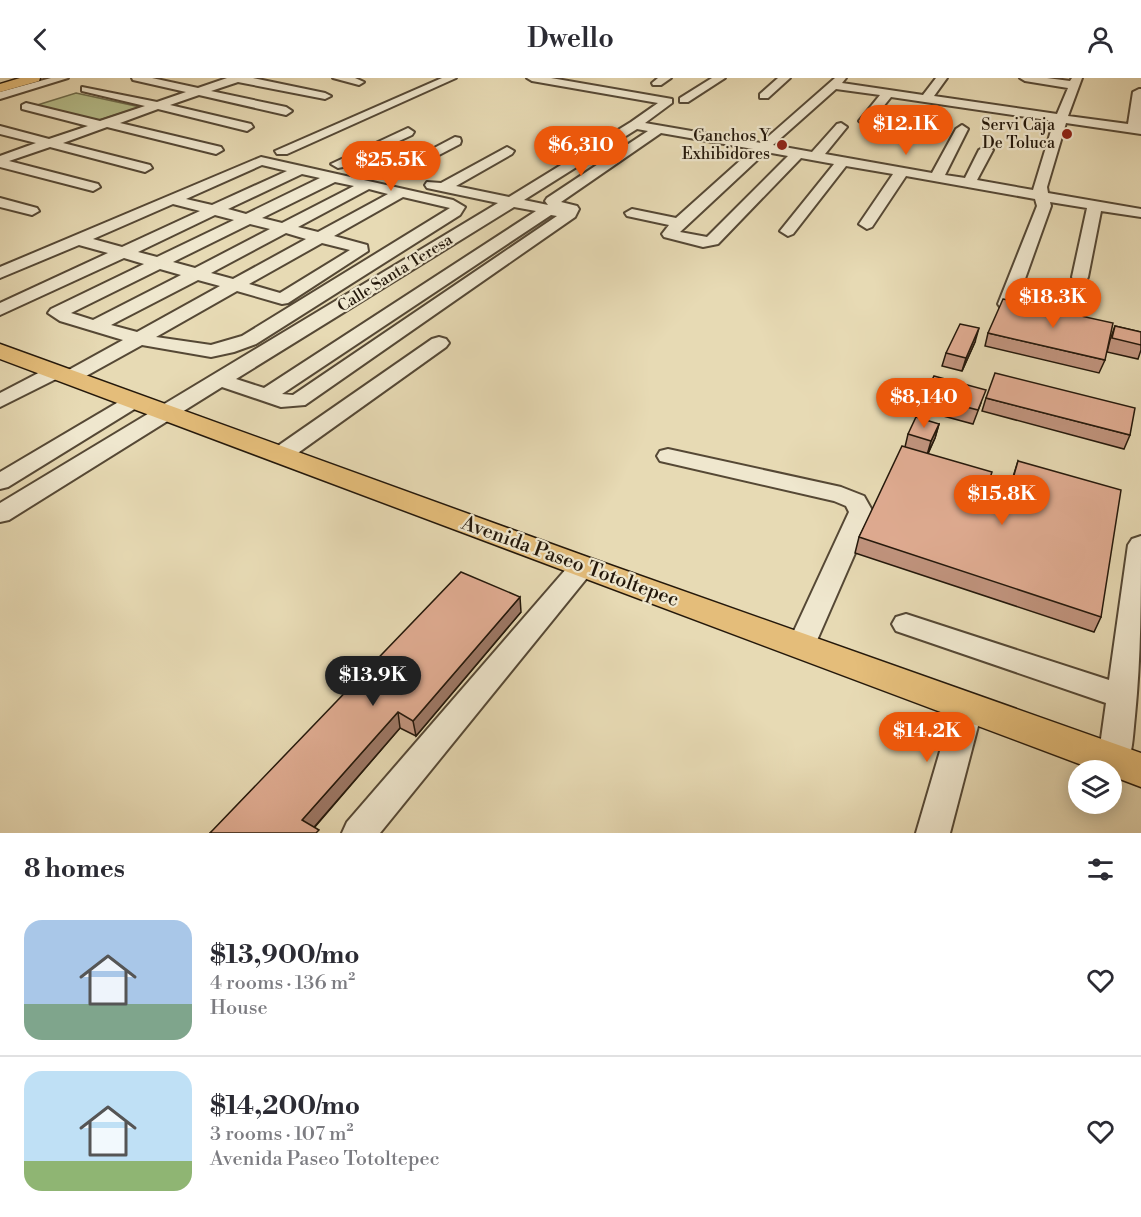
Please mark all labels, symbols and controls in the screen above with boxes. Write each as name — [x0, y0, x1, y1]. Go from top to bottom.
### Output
text: Dwello — [527, 22, 614, 56]
icon: back — [24, 23, 57, 56]
icon: person — [1084, 23, 1117, 56]
pin: $12.1K — [857, 105, 955, 156]
text: $12.1K — [873, 112, 939, 137]
place label: Servi Caja De Toluca — [981, 115, 1056, 153]
pin: $6,310 — [532, 126, 630, 177]
place label: Ganchos Y Exhibidores — [682, 126, 771, 164]
marker: Servi Caja De Toluca — [1060, 127, 1074, 141]
text: $6,310 — [548, 133, 614, 158]
marker: Ganchos Y Exhibidores — [775, 138, 789, 152]
pin: $25.5K — [342, 141, 440, 192]
text: $25.5K — [356, 148, 426, 173]
street label: Calle Santa Teresa — [334, 229, 457, 316]
pin: $18.3K — [1004, 278, 1102, 329]
text: $18.3K — [1019, 285, 1087, 310]
pin: $8,140 — [875, 378, 973, 429]
text: $8,140 — [890, 385, 958, 410]
pin: $15.8K — [953, 475, 1051, 526]
text: $15.8K — [968, 482, 1036, 507]
street label: Avenida Paseo Totoltepec — [457, 511, 682, 613]
pin: $13.9K — [324, 656, 422, 707]
text: $13.9K — [339, 663, 407, 688]
pin: $14.2K — [878, 712, 976, 763]
text: $14.2K — [893, 719, 961, 744]
map controls — [1068, 760, 1122, 814]
button: layers — [1068, 760, 1122, 814]
text: 8 homes — [24, 853, 125, 885]
icon: filters — [1084, 853, 1117, 886]
text: $13,900/mo — [210, 939, 360, 971]
icon: home — [72, 944, 144, 1016]
icon: heart — [1084, 964, 1117, 997]
text: 4 rooms · 136 m² — [210, 971, 355, 996]
text: House — [210, 996, 268, 1021]
text: $14,200/mo — [210, 1090, 360, 1122]
icon: home — [72, 1095, 144, 1167]
icon: heart — [1084, 1115, 1117, 1148]
text: 3 rooms · 107 m² — [210, 1122, 354, 1147]
text: Avenida Paseo Totoltepec — [210, 1147, 440, 1172]

